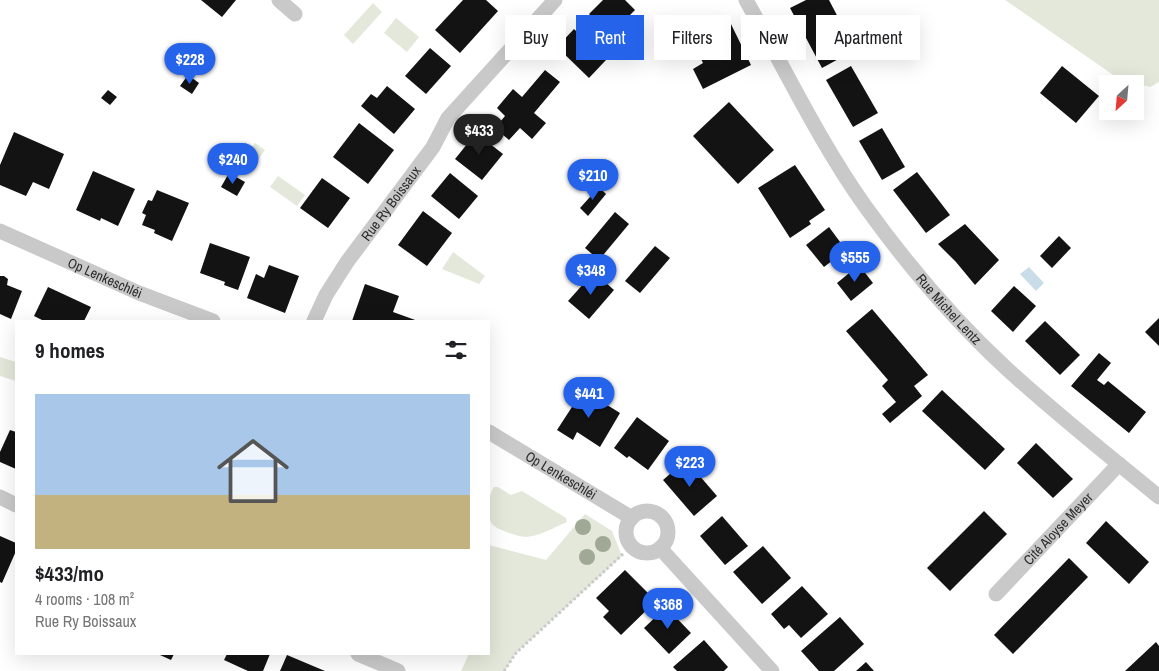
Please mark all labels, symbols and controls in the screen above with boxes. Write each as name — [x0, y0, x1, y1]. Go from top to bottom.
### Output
chip: Buy — [505, 15, 566, 60]
chip: Rent — [576, 15, 644, 60]
chip: Filters — [654, 15, 731, 60]
chip: New — [741, 15, 806, 60]
chip: Apartment — [816, 15, 920, 60]
pin: $228 — [160, 42, 220, 85]
text: $228 — [175, 48, 205, 70]
north arrow — [1099, 75, 1144, 120]
map controls — [1099, 75, 1144, 120]
pin: $433 — [449, 114, 509, 156]
text: $433 — [464, 119, 494, 141]
pin: $240 — [203, 142, 263, 185]
text: $240 — [218, 148, 248, 170]
pin: $210 — [563, 158, 623, 201]
street label: Rue Ry Boissaux — [357, 162, 425, 244]
text: $210 — [578, 164, 608, 186]
pin: $555 — [825, 240, 885, 283]
text: $555 — [840, 246, 870, 268]
street label: Op Lenkeschléi — [65, 253, 145, 302]
pin: $348 — [561, 254, 621, 296]
text: $348 — [576, 259, 606, 281]
street label: Rue Michel Lentz — [912, 270, 986, 349]
text: 9 homes — [35, 336, 105, 365]
icon: filters — [442, 336, 470, 364]
pin: $441 — [559, 376, 619, 419]
text: $441 — [574, 382, 604, 404]
icon: home — [208, 426, 298, 516]
pin: $223 — [660, 446, 720, 488]
street label: Op Lenkeschléi — [522, 447, 600, 504]
text: $223 — [675, 451, 705, 473]
street label: Cité Aloyse Meyer — [1019, 488, 1097, 569]
text: $433/mo — [35, 559, 104, 588]
text: 4 rooms · 108 m² — [35, 588, 134, 610]
pin: $368 — [638, 588, 698, 630]
text: $368 — [653, 593, 683, 615]
text: Rue Ry Boissaux — [35, 610, 136, 632]

